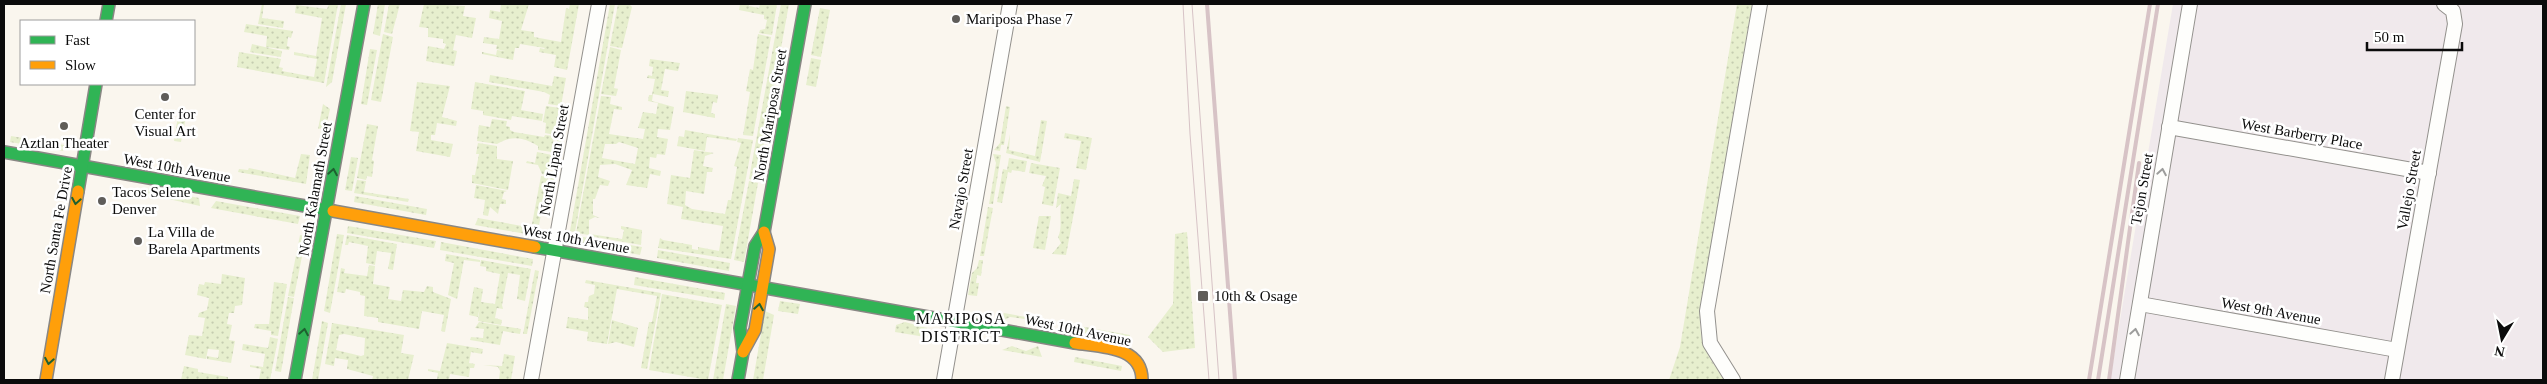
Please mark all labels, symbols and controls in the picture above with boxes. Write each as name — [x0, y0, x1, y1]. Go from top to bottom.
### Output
place label: Mariposa Phase 7 — [966, 11, 1073, 27]
marker: Mariposa Phase 7 — [950, 13, 962, 25]
legend — [20, 20, 195, 85]
scale bar — [2367, 20, 2462, 52]
text: 50 m — [2374, 29, 2405, 45]
text: Fast — [65, 32, 91, 48]
street label: North Mariposa Street — [750, 47, 790, 182]
text: Slow — [65, 57, 96, 73]
marker: Center for Visual Art — [159, 91, 171, 103]
street label: North Lipan Street — [536, 102, 572, 217]
place label: Center for Visual Art — [134, 106, 196, 139]
street label: West Barberry Place — [2240, 115, 2364, 153]
marker: Aztlan Theater — [58, 120, 70, 132]
street label: North Kalamath Street — [295, 120, 335, 257]
place label: Aztlan Theater — [19, 135, 109, 151]
street label: Navajo Street — [946, 146, 976, 231]
street label: Vallejo Street — [2394, 148, 2424, 231]
street label: West 10th Avenue — [122, 151, 232, 185]
street label: Tejon Street — [2128, 151, 2156, 226]
street label: North Santa Fe Drive — [37, 165, 75, 295]
one-way arrow — [327, 168, 338, 177]
one-way arrow — [2156, 168, 2166, 176]
place label: Tacos Selene Denver — [112, 184, 191, 217]
marker: Tacos Selene Denver — [96, 195, 108, 207]
one-way arrow — [71, 197, 82, 205]
street label: West 10th Avenue — [521, 222, 631, 256]
place label: La Villa de Barela Apartments — [148, 224, 260, 257]
marker: La Villa de Barela Apartments — [132, 235, 144, 247]
place label: 10th & Osage — [1214, 288, 1298, 304]
marker: 10th & Osage — [1196, 289, 1210, 303]
street label: West 9th Avenue — [2220, 294, 2322, 328]
one-way arrow — [753, 303, 764, 311]
district label: MARIPOSA DISTRICT — [916, 310, 1006, 345]
street label: West 10th Avenue — [1023, 311, 1133, 349]
north arrow — [2477, 314, 2527, 364]
one-way arrow — [299, 328, 309, 337]
one-way arrow — [2129, 328, 2139, 337]
text: N — [2494, 343, 2506, 360]
one-way arrow — [44, 357, 55, 365]

